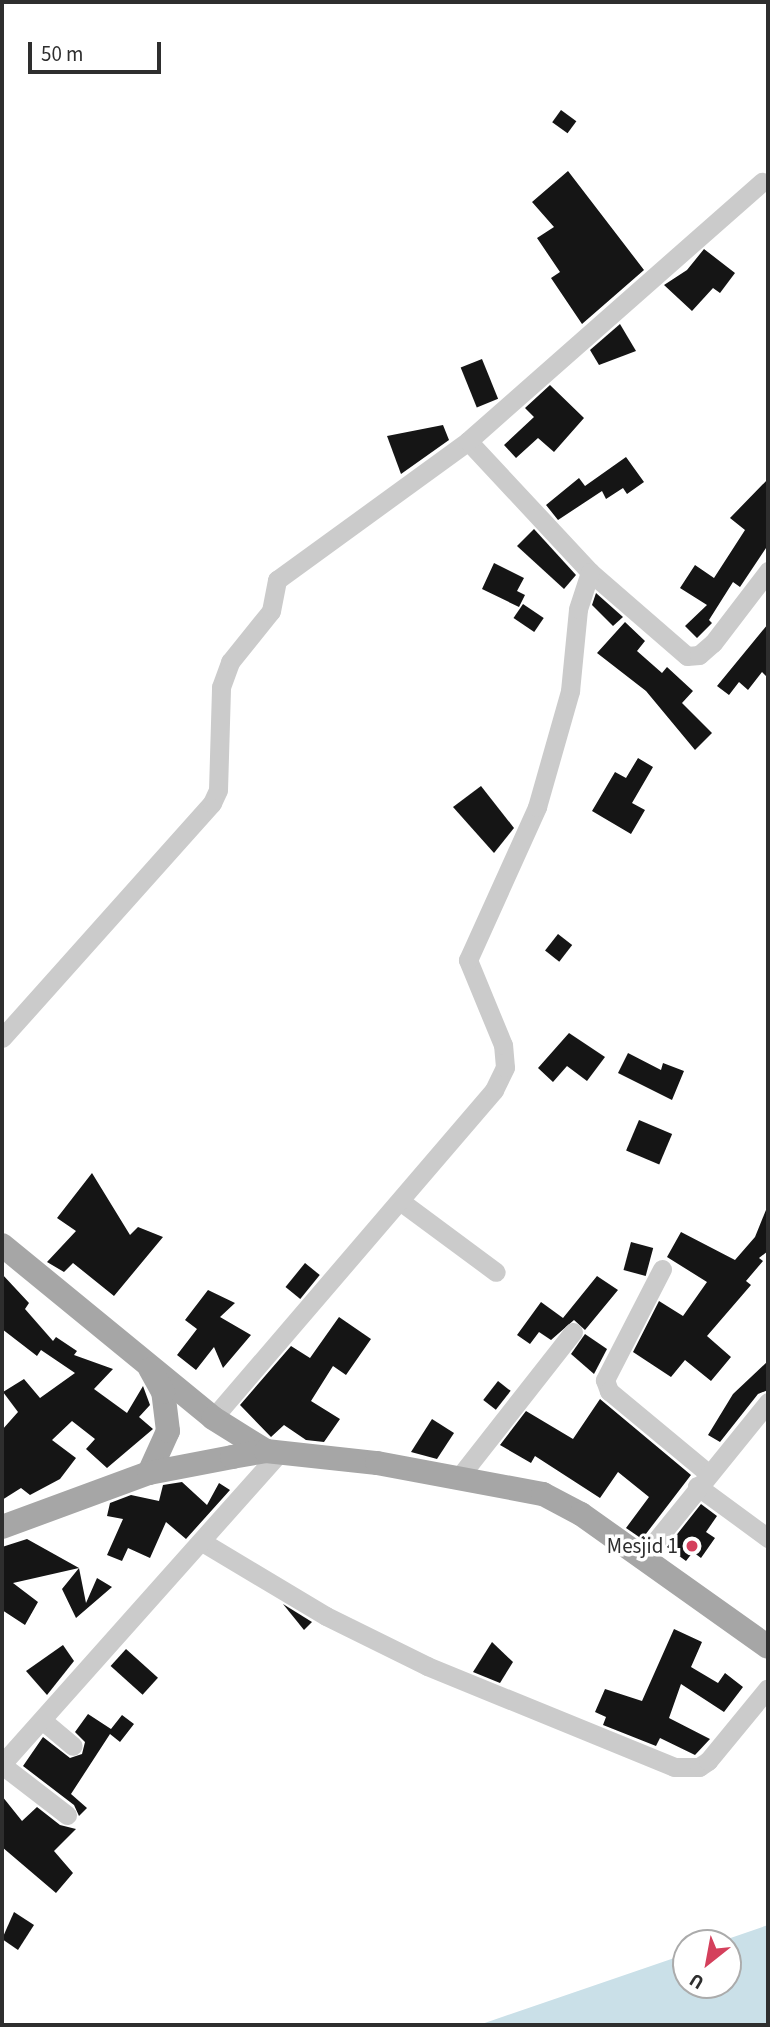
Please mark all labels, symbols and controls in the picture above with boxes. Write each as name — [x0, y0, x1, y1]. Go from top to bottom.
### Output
scale bar — [32, 28, 164, 72]
text: 50 m — [41, 39, 83, 69]
place label: Mesjid 1 — [607, 1533, 678, 1559]
marker: Mesjid 1 — [684, 1538, 700, 1554]
north arrow — [672, 1929, 742, 1999]
text: U — [685, 1966, 709, 1996]

